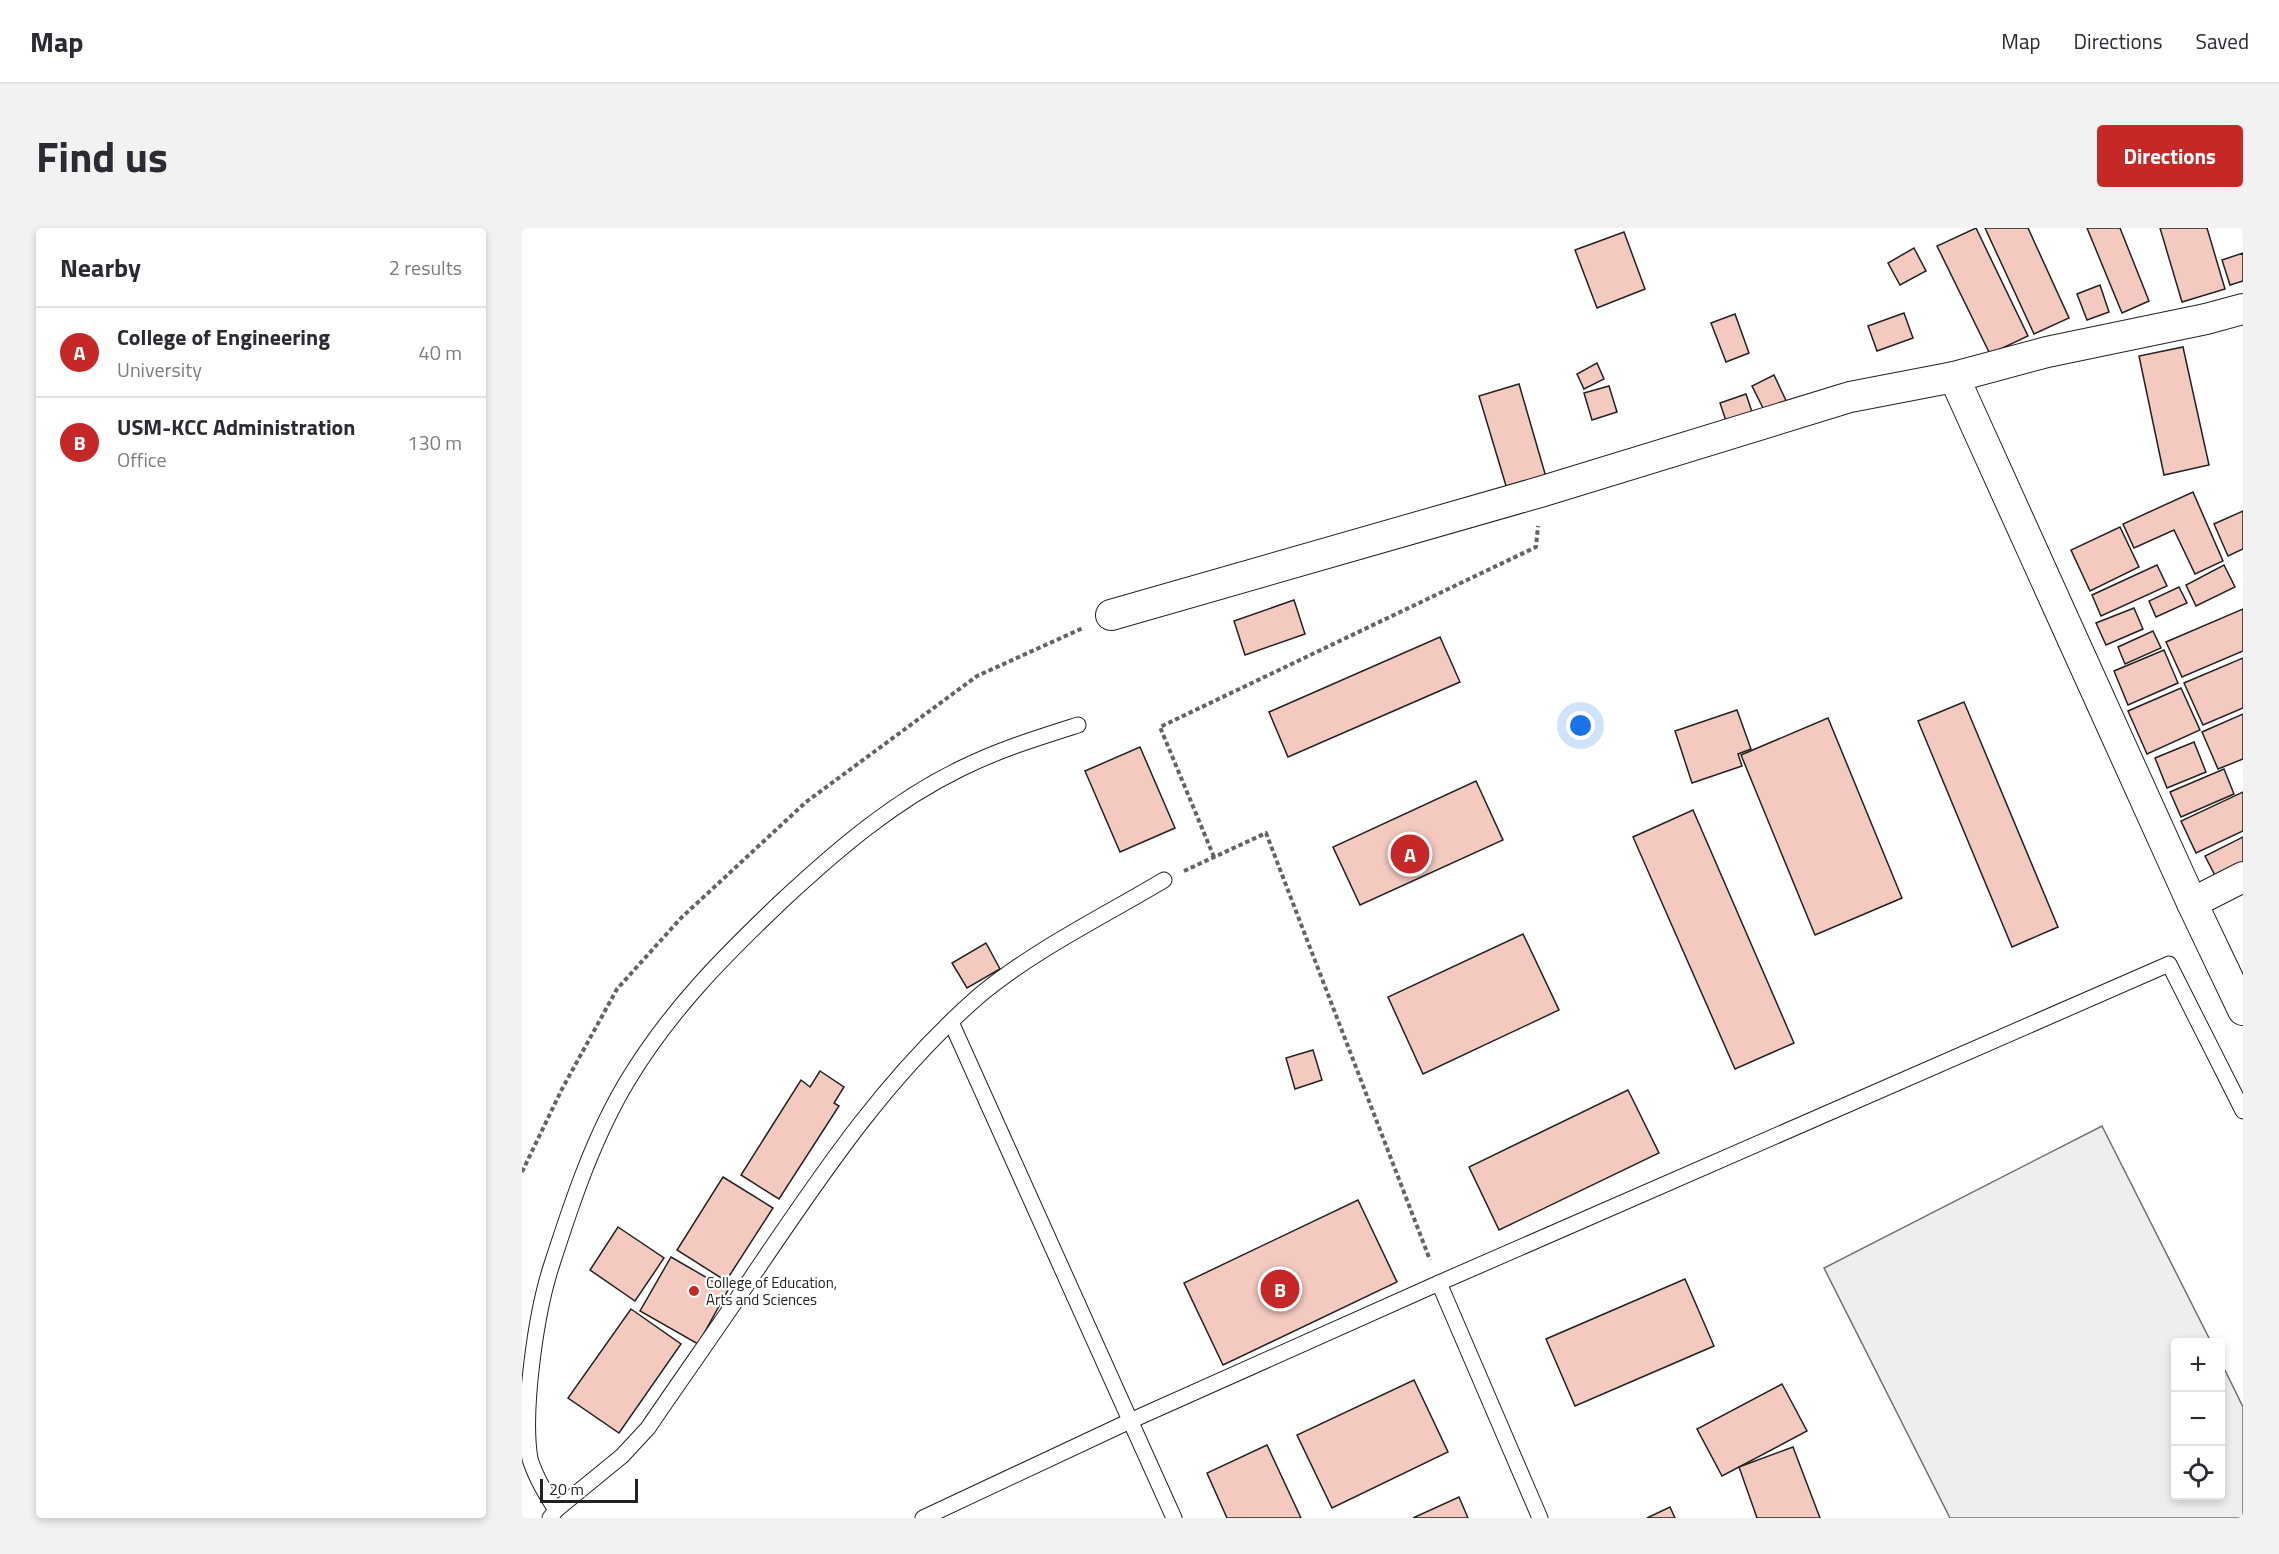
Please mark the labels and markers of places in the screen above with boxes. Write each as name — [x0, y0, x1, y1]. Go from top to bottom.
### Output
pin: A — [1390, 832, 1430, 876]
pin: B — [1260, 1266, 1299, 1312]
place label: College of Education, Arts and Sciences — [706, 1271, 837, 1311]
marker: College of Education, Arts and Sciences — [687, 1284, 701, 1298]

